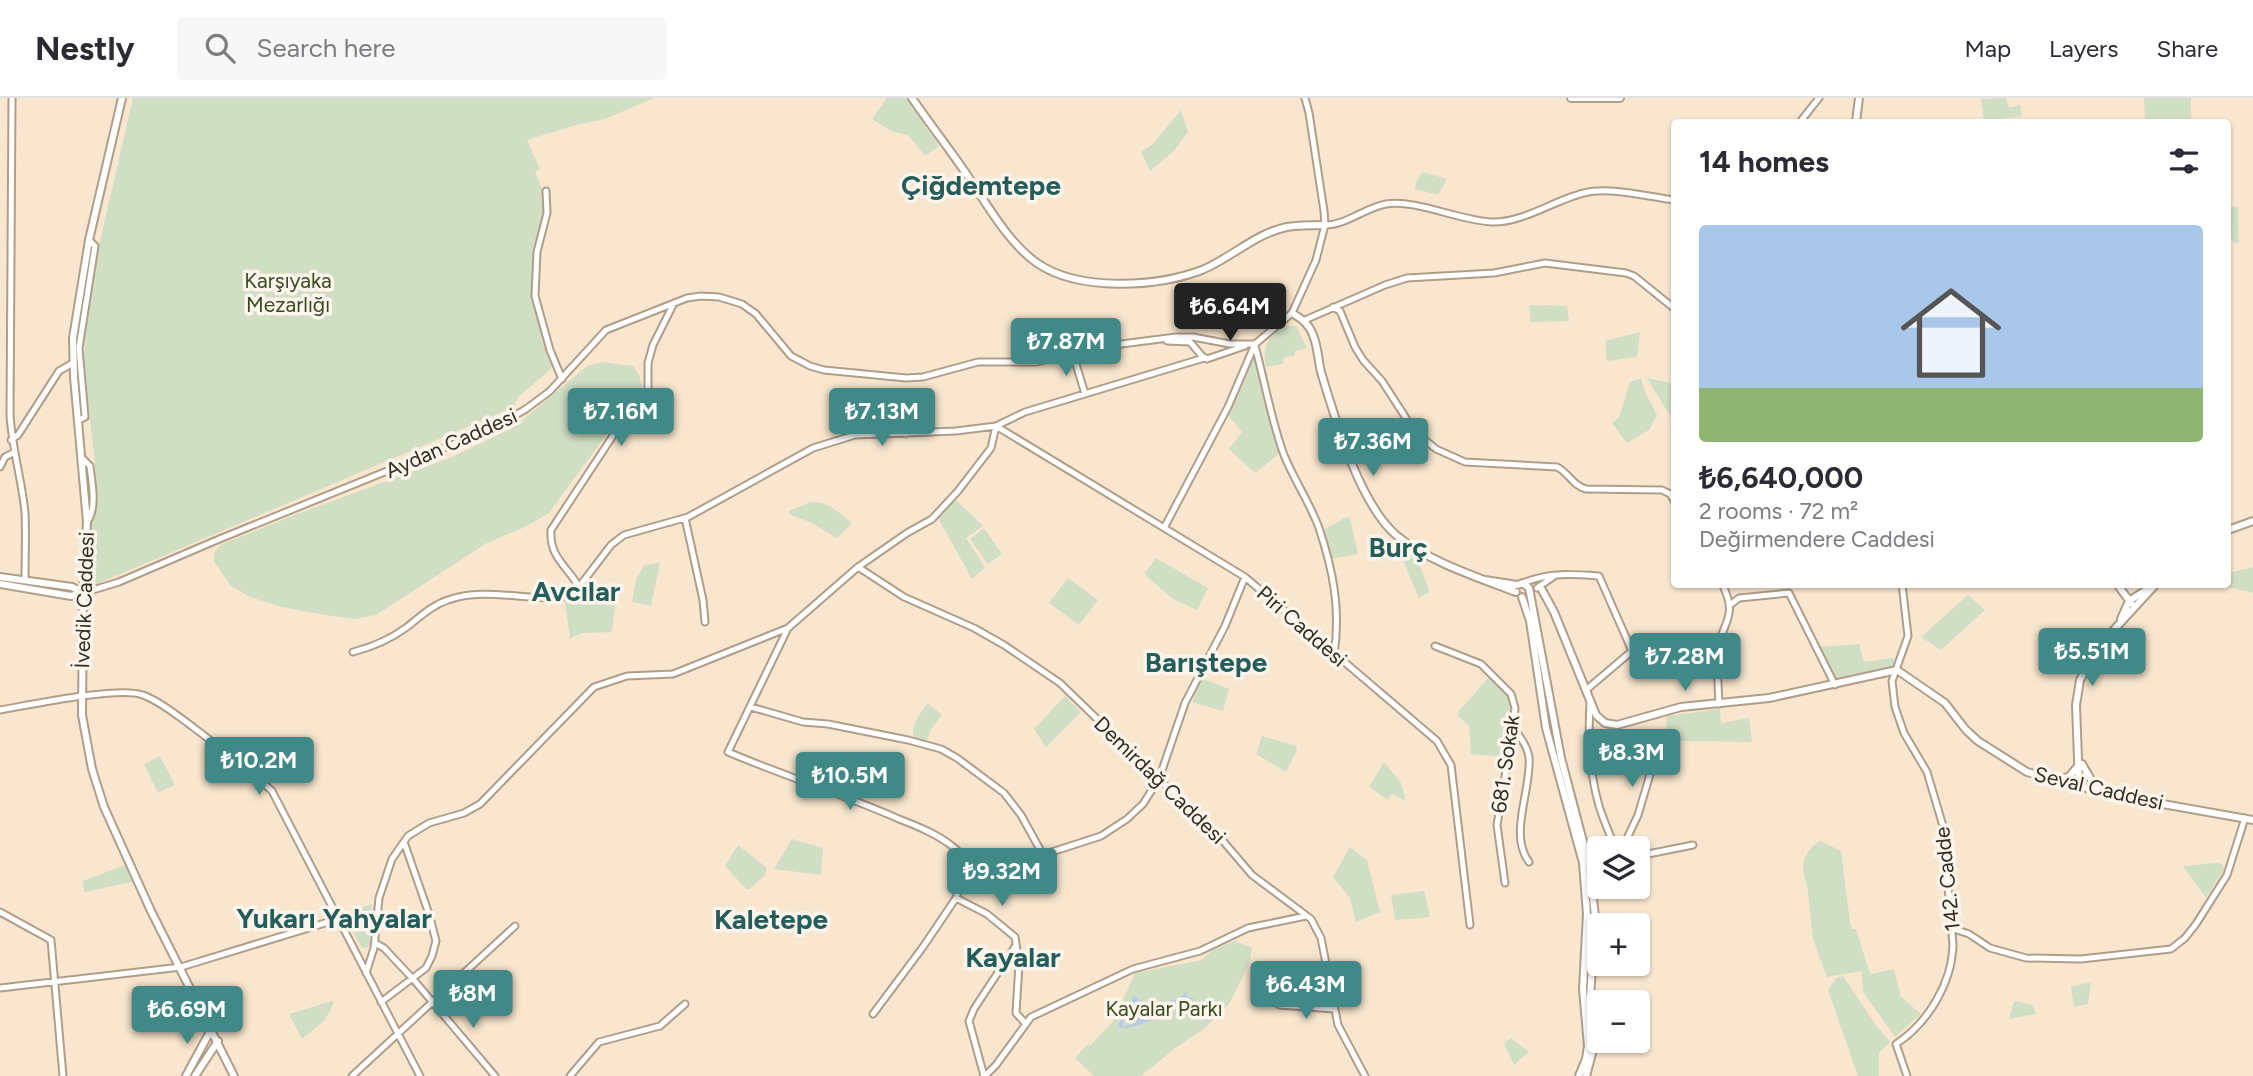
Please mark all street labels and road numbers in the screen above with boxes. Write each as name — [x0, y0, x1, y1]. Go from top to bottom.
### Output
street label: Aydan Caddesi — [381, 403, 521, 483]
street label: İvedik Caddesi — [69, 531, 99, 669]
street label: Piri Caddesi — [1252, 580, 1352, 672]
street label: Demirdağ Caddesi — [1089, 711, 1231, 849]
street label: 681. Sokak — [1486, 712, 1524, 815]
street label: Seval Caddesi — [2032, 761, 2166, 815]
street label: 142. Cadde — [1929, 826, 1965, 932]

